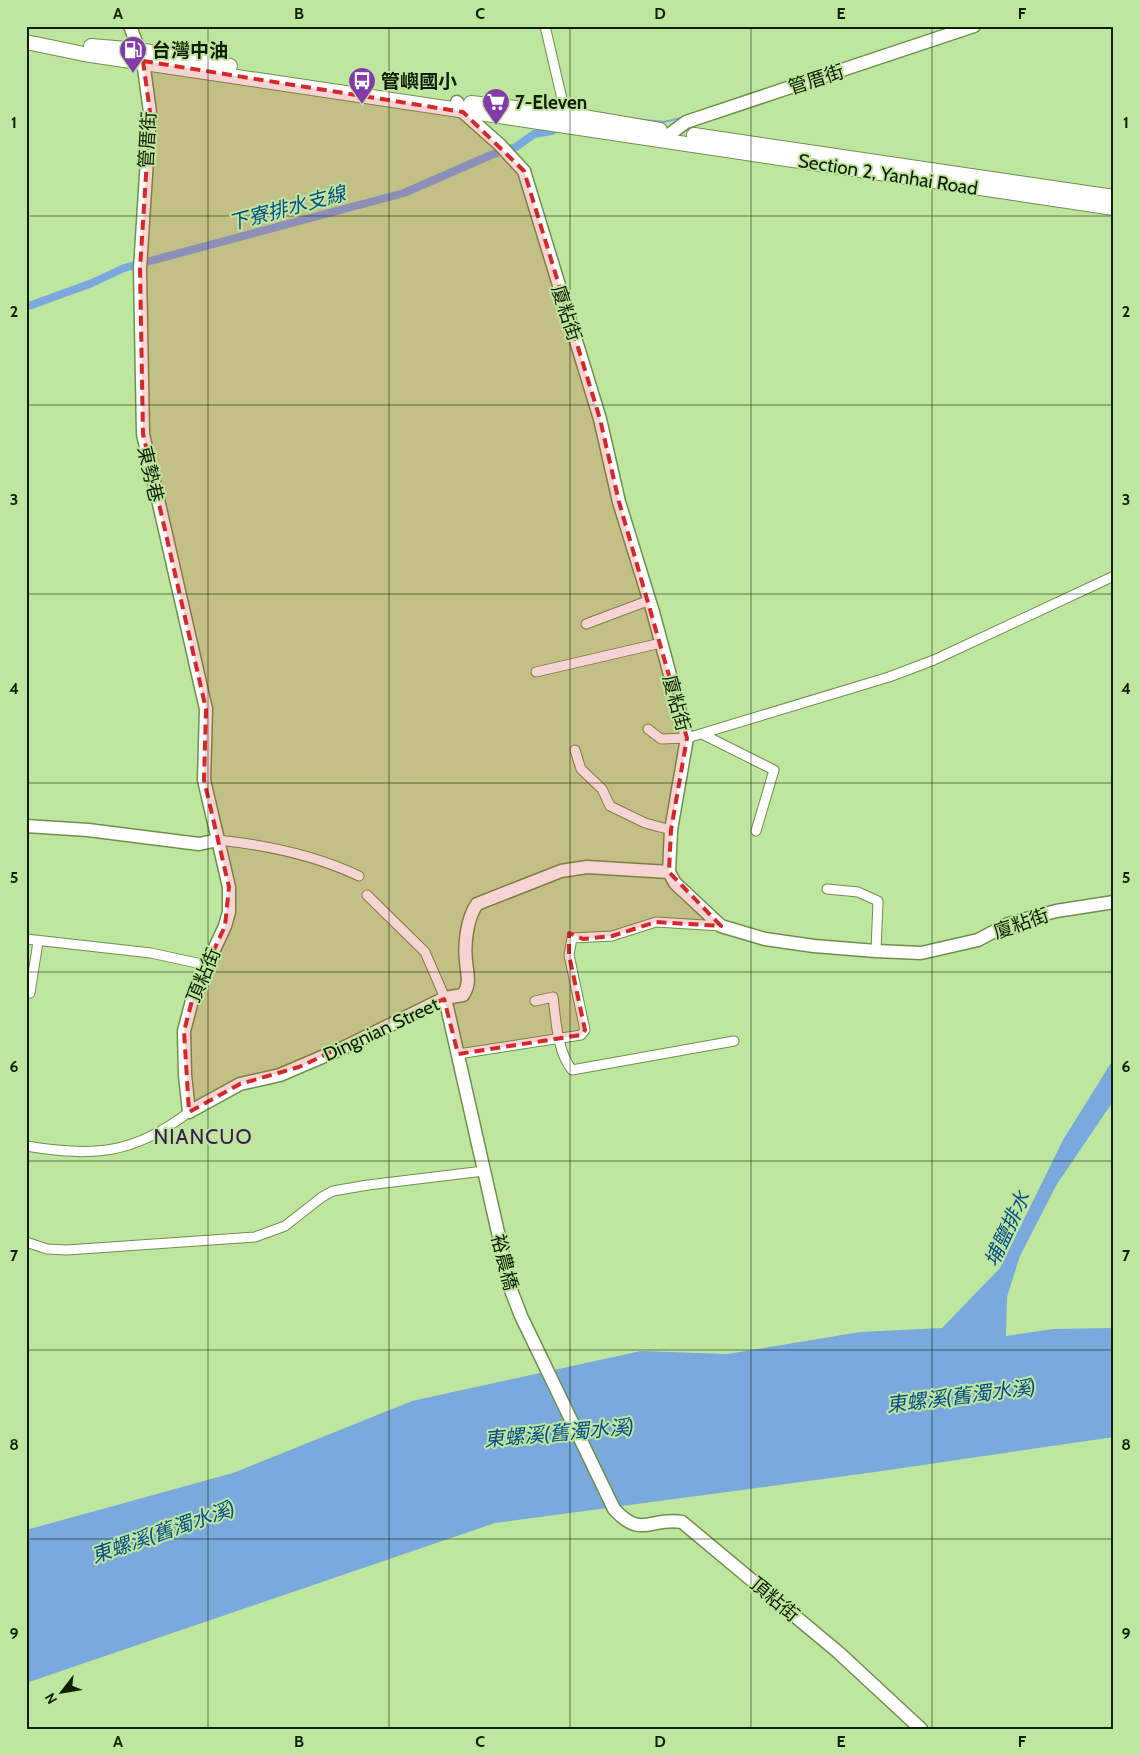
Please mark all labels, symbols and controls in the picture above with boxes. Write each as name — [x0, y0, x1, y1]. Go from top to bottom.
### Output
text: A — [113, 4, 123, 23]
text: B — [294, 4, 304, 23]
text: C — [475, 4, 485, 23]
text: D — [654, 4, 666, 23]
text: E — [836, 4, 846, 23]
text: F — [1018, 4, 1027, 23]
fuel station icon: 台灣中油 — [118, 35, 148, 74]
place label: 台灣中油 — [152, 39, 228, 62]
street label: 管厝街 — [785, 60, 847, 99]
bus stop icon: 管嶼國小 — [347, 66, 377, 105]
place label: 管嶼國小 — [381, 70, 457, 93]
supermarket icon: 7-Eleven — [481, 87, 511, 126]
place label: 7-Eleven — [515, 91, 587, 114]
street label: 管厝街 — [135, 111, 160, 169]
text: 1 — [11, 113, 17, 132]
text: 1 — [1123, 113, 1129, 132]
street label: Section 2, Yanhai Road — [796, 149, 979, 200]
water label: 下寮排水支線 — [226, 180, 350, 235]
street label: 廈粘街 — [547, 282, 586, 344]
text: 2 — [10, 302, 18, 321]
text: 2 — [1122, 302, 1130, 321]
street label: 東勢巷 — [133, 444, 168, 504]
text: 3 — [10, 490, 18, 509]
text: 3 — [1122, 490, 1130, 509]
street label: 廈粘街 — [658, 673, 695, 734]
text: 4 — [9, 679, 19, 698]
text: 4 — [1121, 679, 1131, 698]
text: 5 — [10, 868, 18, 887]
text: 5 — [1122, 868, 1130, 887]
street label: 廈粘街 — [990, 903, 1052, 944]
street label: 頂粘街 — [182, 944, 225, 1006]
street label: Dingnian Street — [320, 992, 443, 1066]
text: 6 — [10, 1057, 19, 1076]
text: 6 — [1122, 1057, 1131, 1076]
district label: NIANCUO — [153, 1124, 253, 1149]
water label: 埔鹽排水 — [979, 1187, 1035, 1270]
street label: 裕農橋 — [486, 1232, 523, 1293]
text: 7 — [10, 1246, 19, 1265]
text: 7 — [1122, 1246, 1131, 1265]
water label: 東螺溪(舊濁水溪) — [885, 1375, 1037, 1417]
water label: 東螺溪(舊濁水溪) — [483, 1414, 635, 1452]
text: 8 — [9, 1435, 19, 1454]
text: 8 — [1121, 1435, 1131, 1454]
water label: 東螺溪(舊濁水溪) — [88, 1496, 238, 1568]
street label: 頂粘街 — [745, 1572, 804, 1627]
text: 9 — [10, 1624, 19, 1643]
text: 9 — [1122, 1624, 1131, 1643]
north arrow — [38, 1668, 88, 1718]
text: N — [41, 1690, 61, 1708]
text: A — [113, 1732, 123, 1751]
text: B — [294, 1732, 304, 1751]
text: C — [475, 1732, 485, 1751]
text: D — [654, 1732, 666, 1751]
text: E — [836, 1732, 846, 1751]
text: F — [1018, 1732, 1027, 1751]

